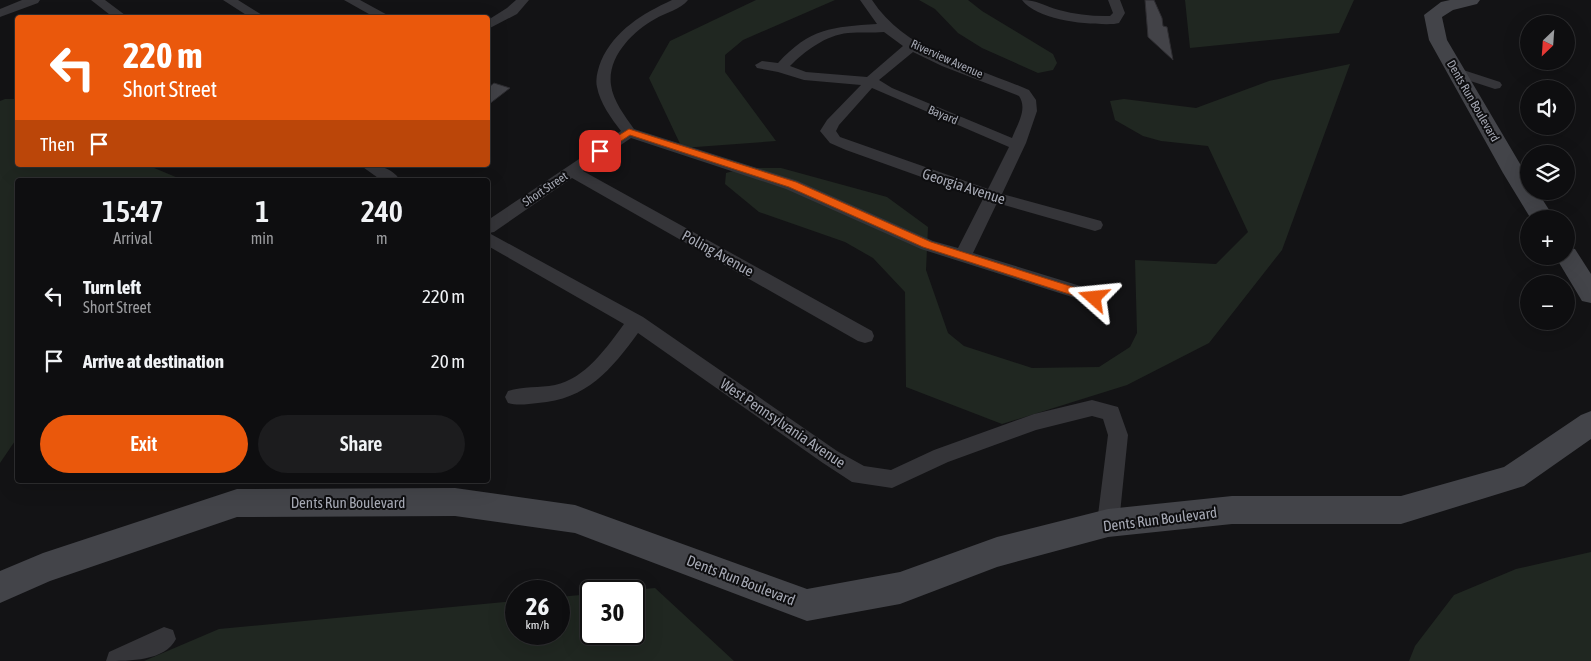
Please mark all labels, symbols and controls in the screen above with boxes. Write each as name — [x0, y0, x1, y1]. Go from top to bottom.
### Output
north arrow — [1520, 15, 1575, 70]
map controls — [1520, 15, 1575, 330]
icon: left — [40, 35, 105, 100]
text: 220 m — [123, 35, 202, 75]
street label: Riverview Avenue — [909, 37, 985, 81]
street label: Dents Run Boulevard — [1444, 58, 1502, 144]
text: Short Street — [123, 76, 217, 102]
button: sound — [1520, 80, 1575, 135]
street label: Bayard — [926, 103, 960, 127]
icon: arrive — [85, 130, 113, 158]
pin — [579, 130, 621, 172]
text: Then — [40, 133, 75, 155]
icon: arrive — [586, 137, 614, 165]
button: layers — [1520, 145, 1575, 200]
street label: Georgia Avenue — [920, 165, 1008, 207]
street label: Short Street — [520, 169, 571, 209]
text: 15:47 — [102, 194, 164, 228]
text: 1 — [255, 194, 269, 228]
text: 240 — [361, 194, 403, 228]
button: + — [1520, 210, 1575, 265]
street label: Poling Avenue — [679, 226, 757, 280]
text: Arrival — [113, 229, 152, 247]
text: min — [251, 229, 274, 247]
text: m — [376, 229, 388, 247]
position arrow — [1067, 271, 1119, 323]
button: − — [1520, 275, 1575, 330]
text: Turn left — [83, 276, 141, 298]
icon: left — [40, 282, 68, 310]
text: 220 m — [422, 285, 465, 307]
text: Short Street — [83, 298, 151, 316]
icon: arrive — [40, 347, 68, 375]
text: Arrive at destination — [83, 350, 224, 372]
text: 20 m — [431, 350, 465, 372]
street label: West Pennsylvania Avenue — [717, 375, 849, 471]
button: Exit — [40, 415, 248, 473]
button: Share — [258, 415, 465, 473]
street label: Dents Run Boulevard — [291, 494, 405, 511]
street label: Dents Run Boulevard — [1102, 504, 1218, 534]
street label: Dents Run Boulevard — [684, 552, 798, 608]
speed limit sign: 30 — [580, 580, 645, 645]
text: 26 — [526, 592, 549, 620]
text: km/h — [526, 618, 549, 632]

